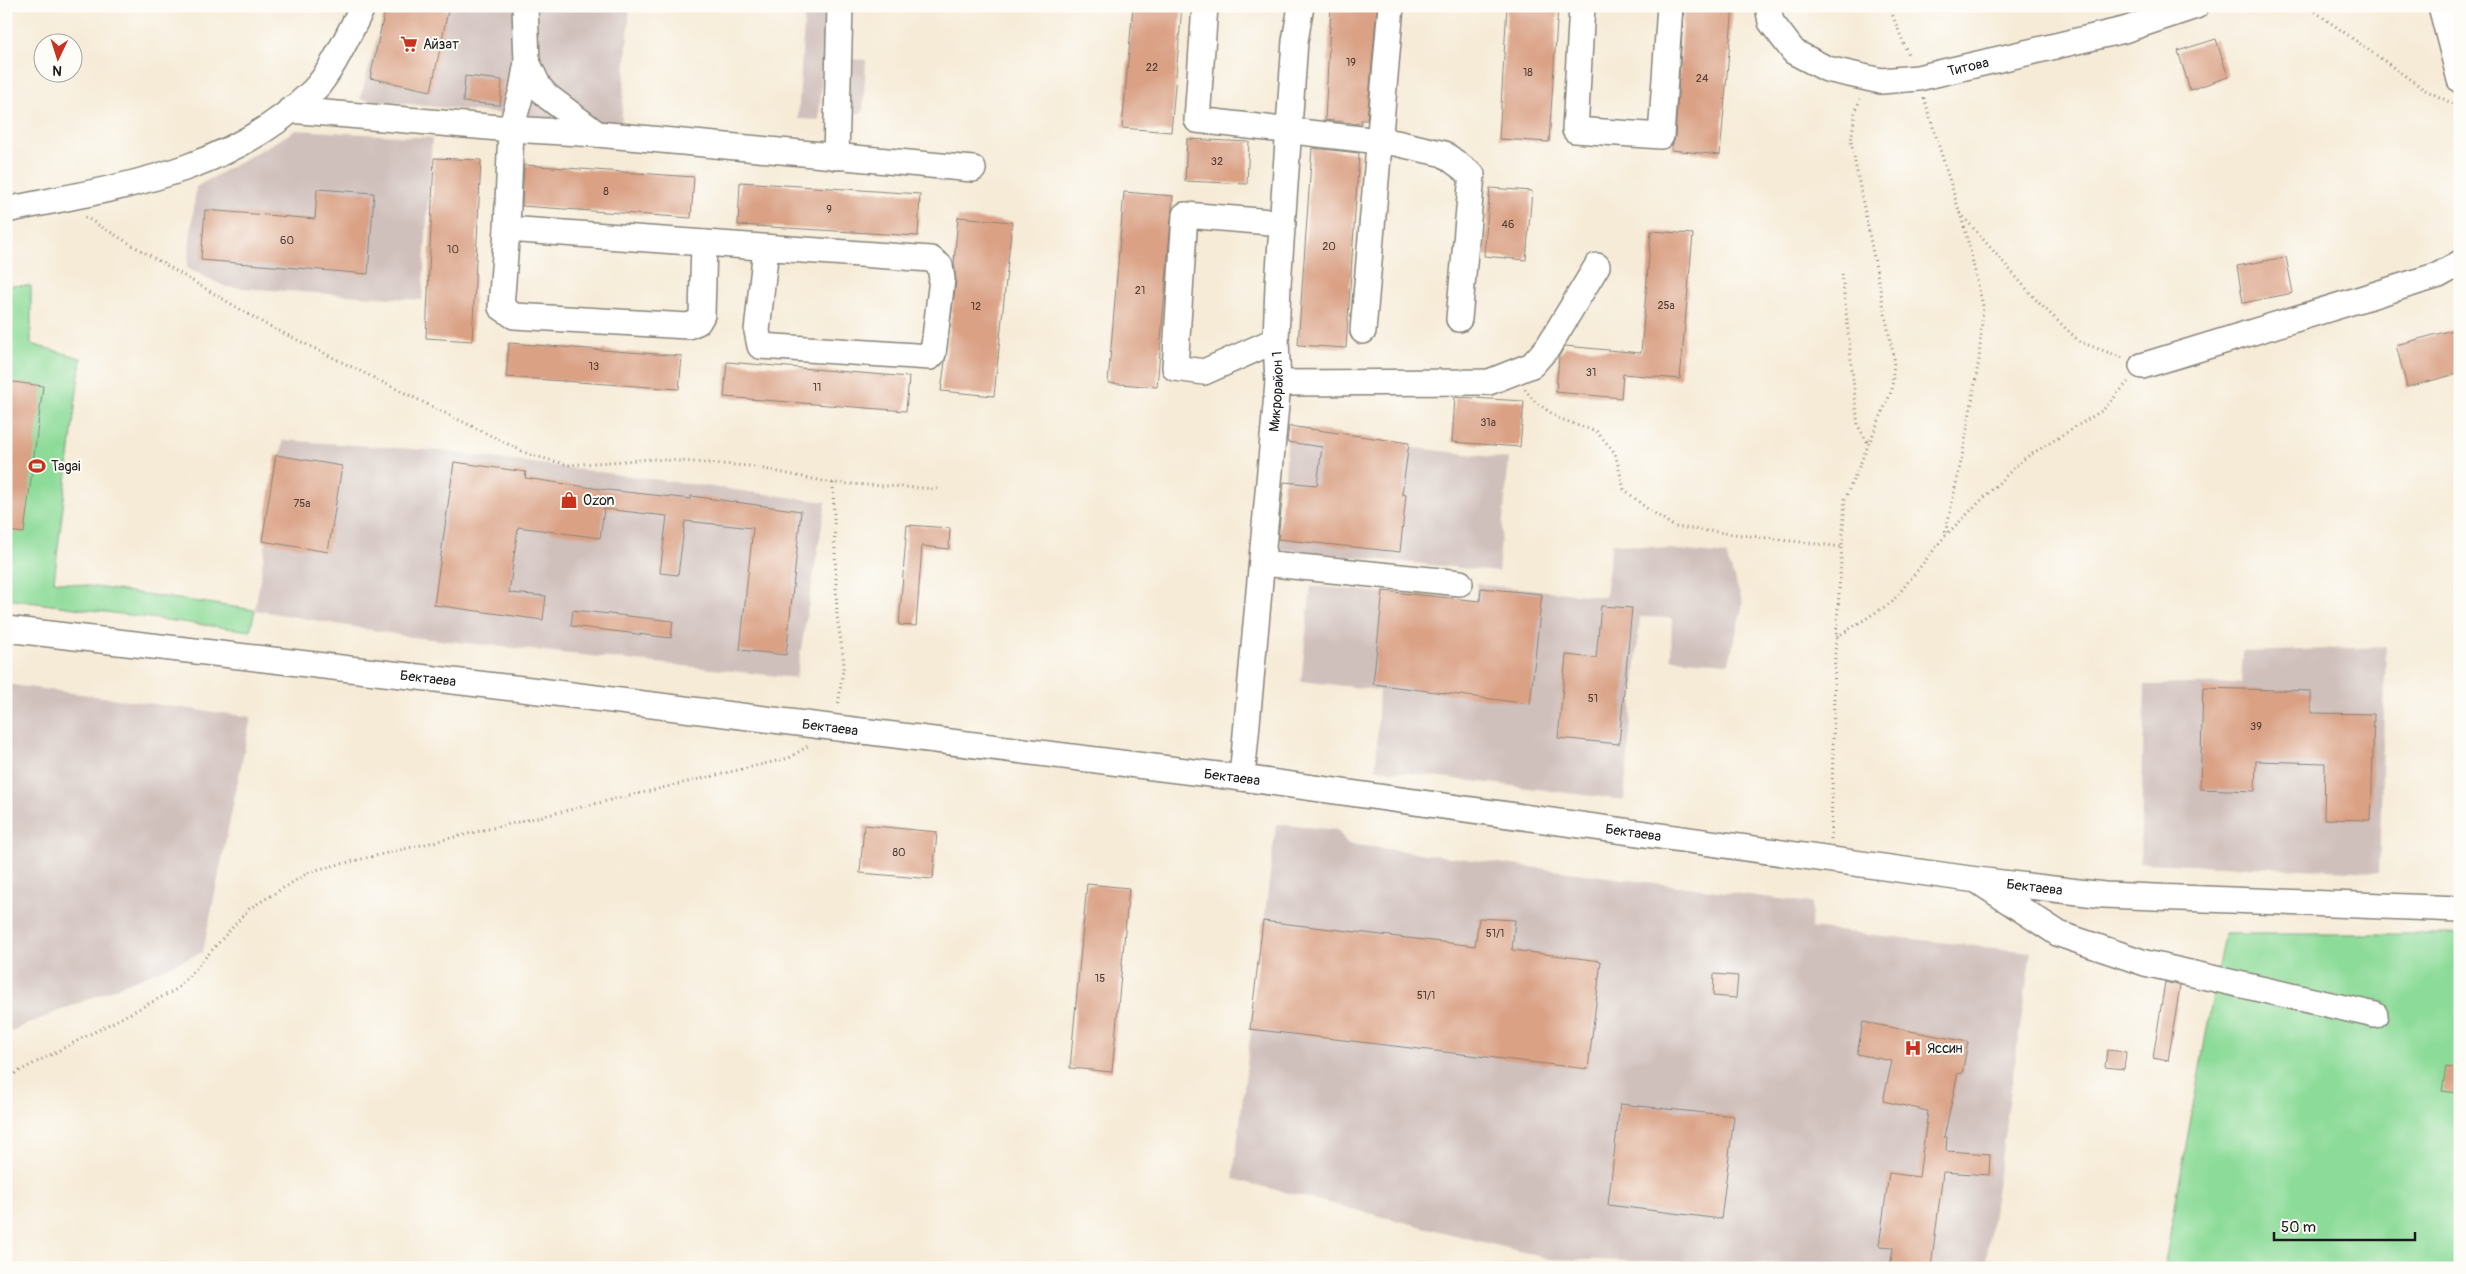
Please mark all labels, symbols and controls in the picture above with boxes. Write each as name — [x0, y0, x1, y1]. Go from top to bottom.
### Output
north arrow — [32, 32, 82, 82]
supermarket icon: Айзат — [399, 34, 419, 54]
place label: Айзат — [423, 36, 459, 53]
street label: Титова — [1946, 53, 1990, 79]
house number: 19 — [1346, 56, 1356, 69]
house number: 22 — [1146, 61, 1158, 74]
text: N — [52, 62, 62, 79]
house number: 18 — [1523, 66, 1533, 79]
house number: 24 — [1696, 72, 1709, 85]
house number: 32 — [1211, 155, 1223, 168]
house number: 8 — [603, 185, 609, 198]
house number: 9 — [826, 203, 832, 216]
house number: 46 — [1502, 218, 1514, 231]
house number: 60 — [280, 234, 294, 247]
house number: 20 — [1322, 240, 1336, 253]
house number: 10 — [447, 243, 459, 256]
house number: 21 — [1135, 284, 1145, 297]
house number: 25а — [1657, 299, 1675, 312]
house number: 12 — [971, 300, 981, 313]
street label: Микрорайон 1 — [1265, 351, 1287, 433]
house number: 13 — [589, 360, 599, 373]
house number: 31 — [1586, 366, 1596, 379]
house number: 11 — [813, 381, 821, 394]
house number: 31а — [1480, 416, 1496, 429]
sports icon: Tagai — [27, 456, 47, 476]
place label: Tagai — [51, 458, 81, 475]
shop icon: Ozon — [559, 490, 579, 510]
place label: Ozon — [583, 492, 615, 509]
house number: 75а — [294, 497, 310, 510]
street label: Бектаева — [399, 666, 457, 690]
house number: 51 — [1588, 692, 1598, 705]
street label: Бектаева — [801, 715, 859, 739]
house number: 39 — [2250, 720, 2262, 733]
street label: Бектаева — [1203, 765, 1261, 789]
street label: Бектаева — [1604, 820, 1662, 845]
house number: 80 — [892, 846, 906, 859]
street label: Бектаева — [2006, 875, 2064, 899]
house number: 51/1 — [1486, 927, 1504, 940]
house number: 15 — [1095, 972, 1105, 985]
house number: 51/1 — [1417, 989, 1435, 1002]
hospital icon: Яссин — [1903, 1038, 1923, 1058]
place label: Яссин — [1927, 1040, 1963, 1057]
scale bar — [2274, 1209, 2415, 1241]
text: 50 m — [2281, 1218, 2316, 1237]

